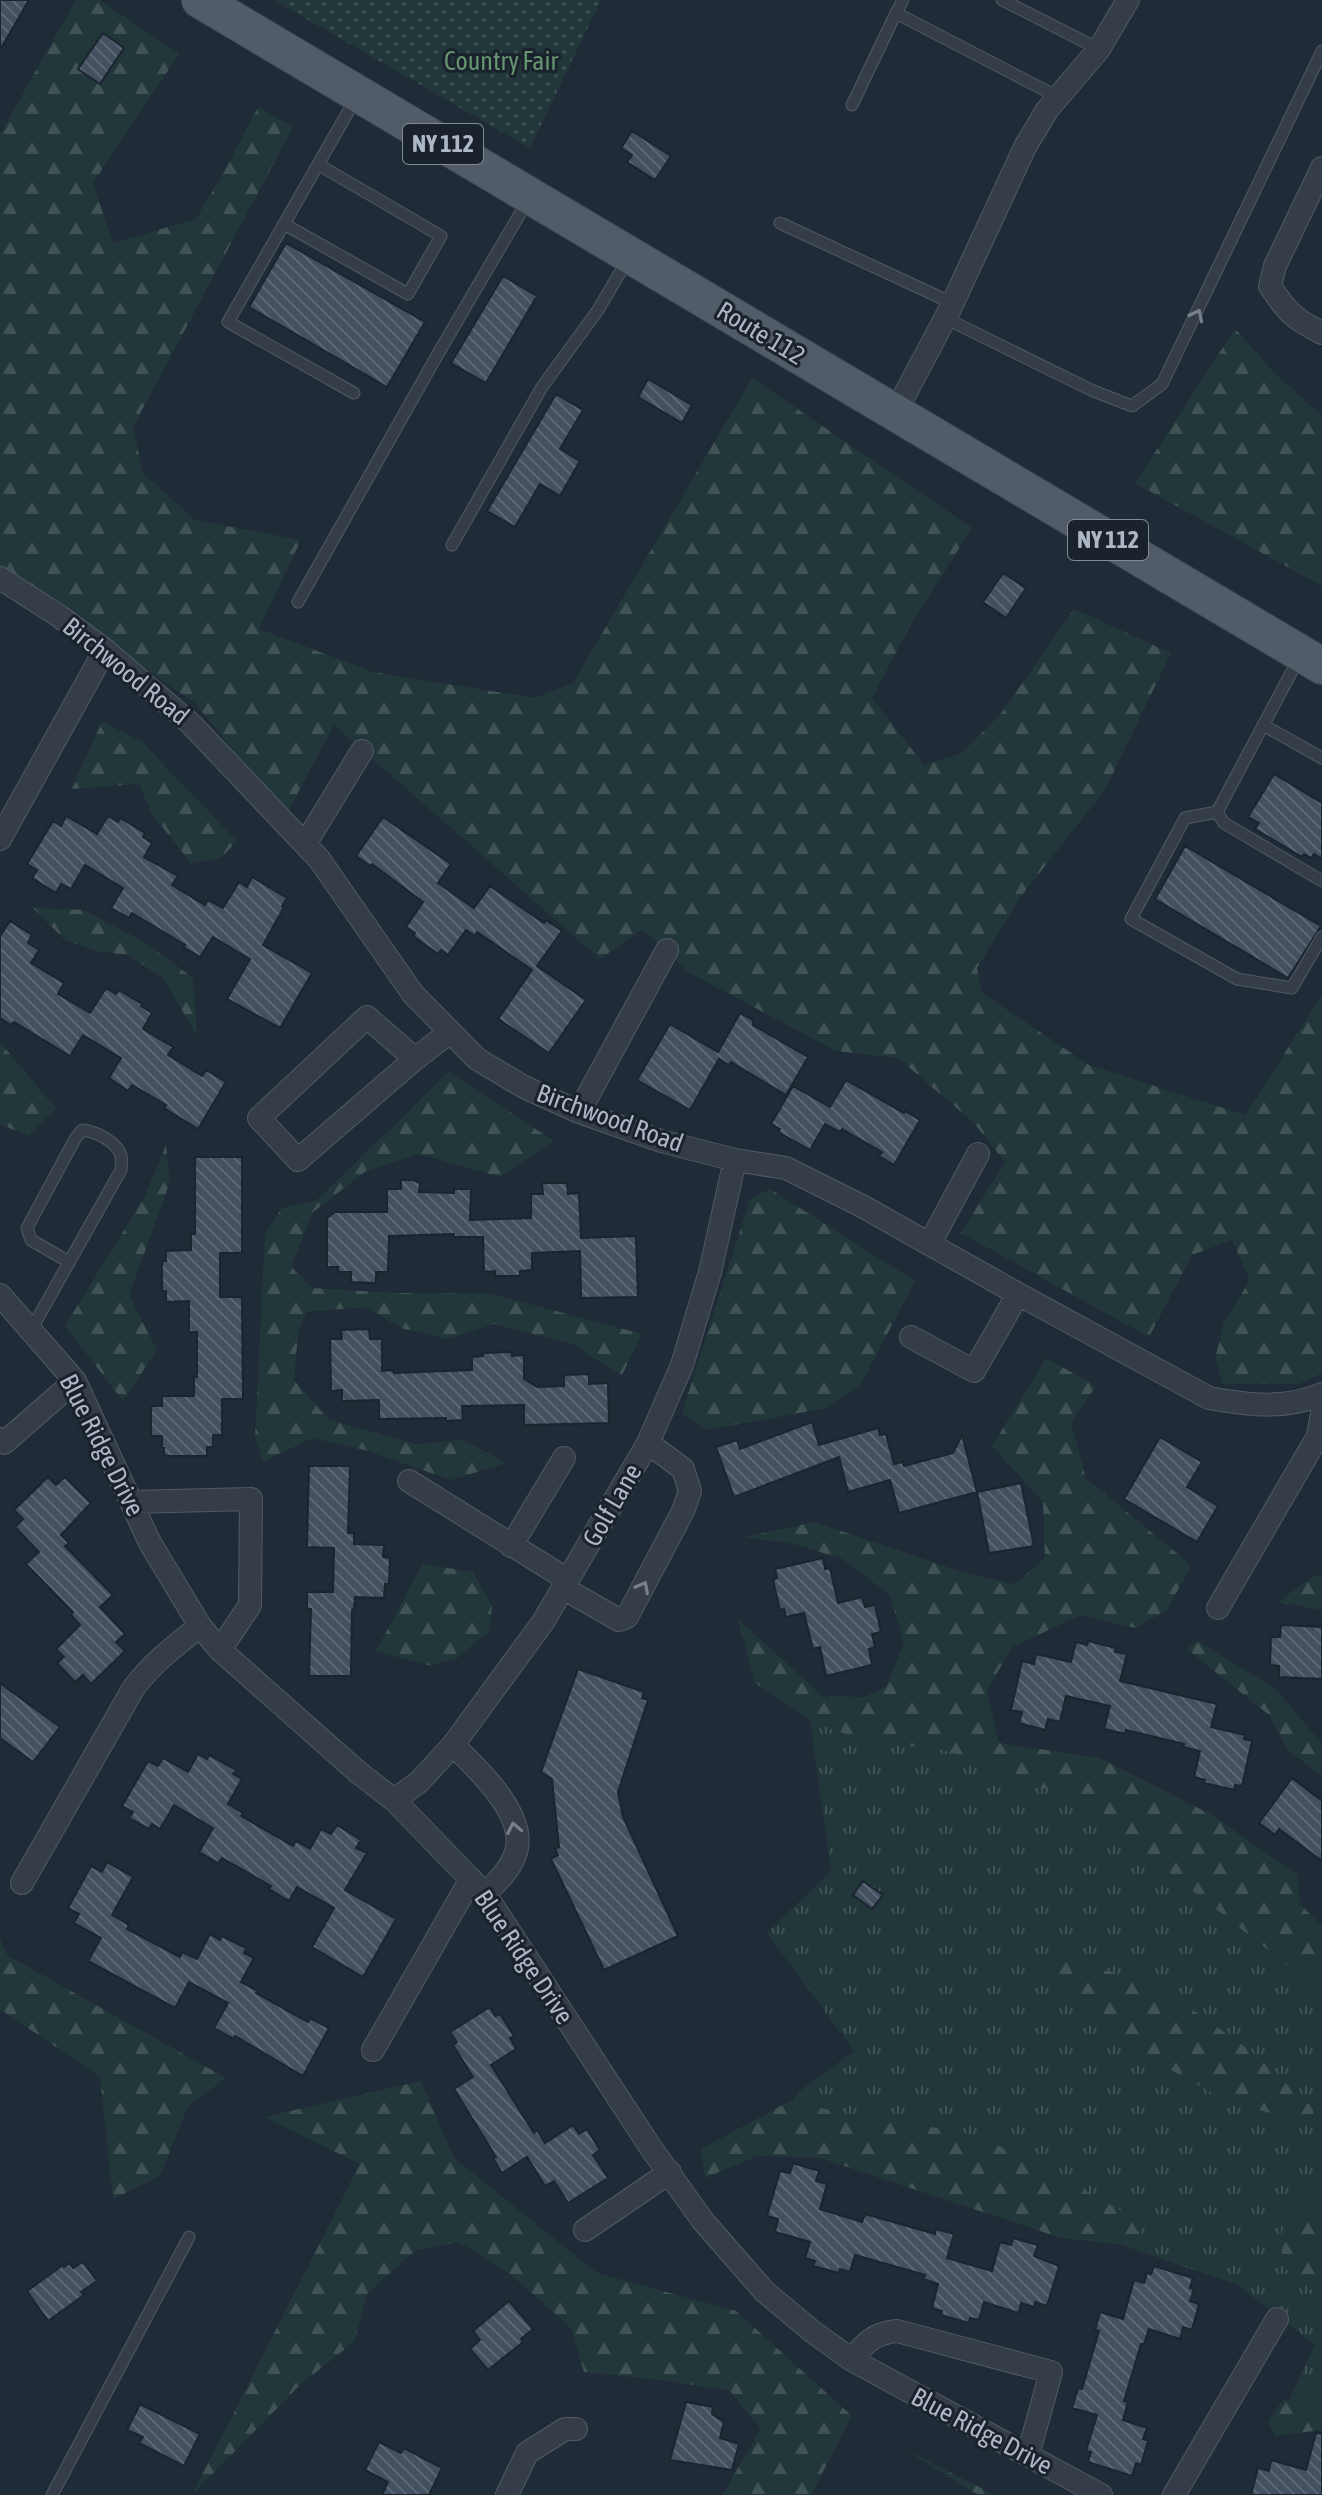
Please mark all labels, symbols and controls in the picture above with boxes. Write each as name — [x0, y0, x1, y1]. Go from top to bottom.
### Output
park label: Country Fair — [444, 46, 558, 76]
road number: NY 112 — [403, 124, 483, 164]
street label: Route 112 — [712, 295, 810, 371]
one-way arrow — [1187, 308, 1203, 323]
road number: NY 112 — [1068, 520, 1148, 560]
street label: Birchwood Road — [57, 611, 195, 731]
street label: Birchwood Road — [533, 1078, 687, 1158]
street label: Blue Ridge Drive — [53, 1369, 151, 1521]
street label: Golf Lane — [576, 1458, 648, 1552]
one-way arrow — [633, 1581, 648, 1596]
one-way arrow — [506, 1821, 523, 1835]
street label: Blue Ridge Drive — [468, 1884, 580, 2030]
street label: Blue Ridge Drive — [907, 2381, 1057, 2481]

